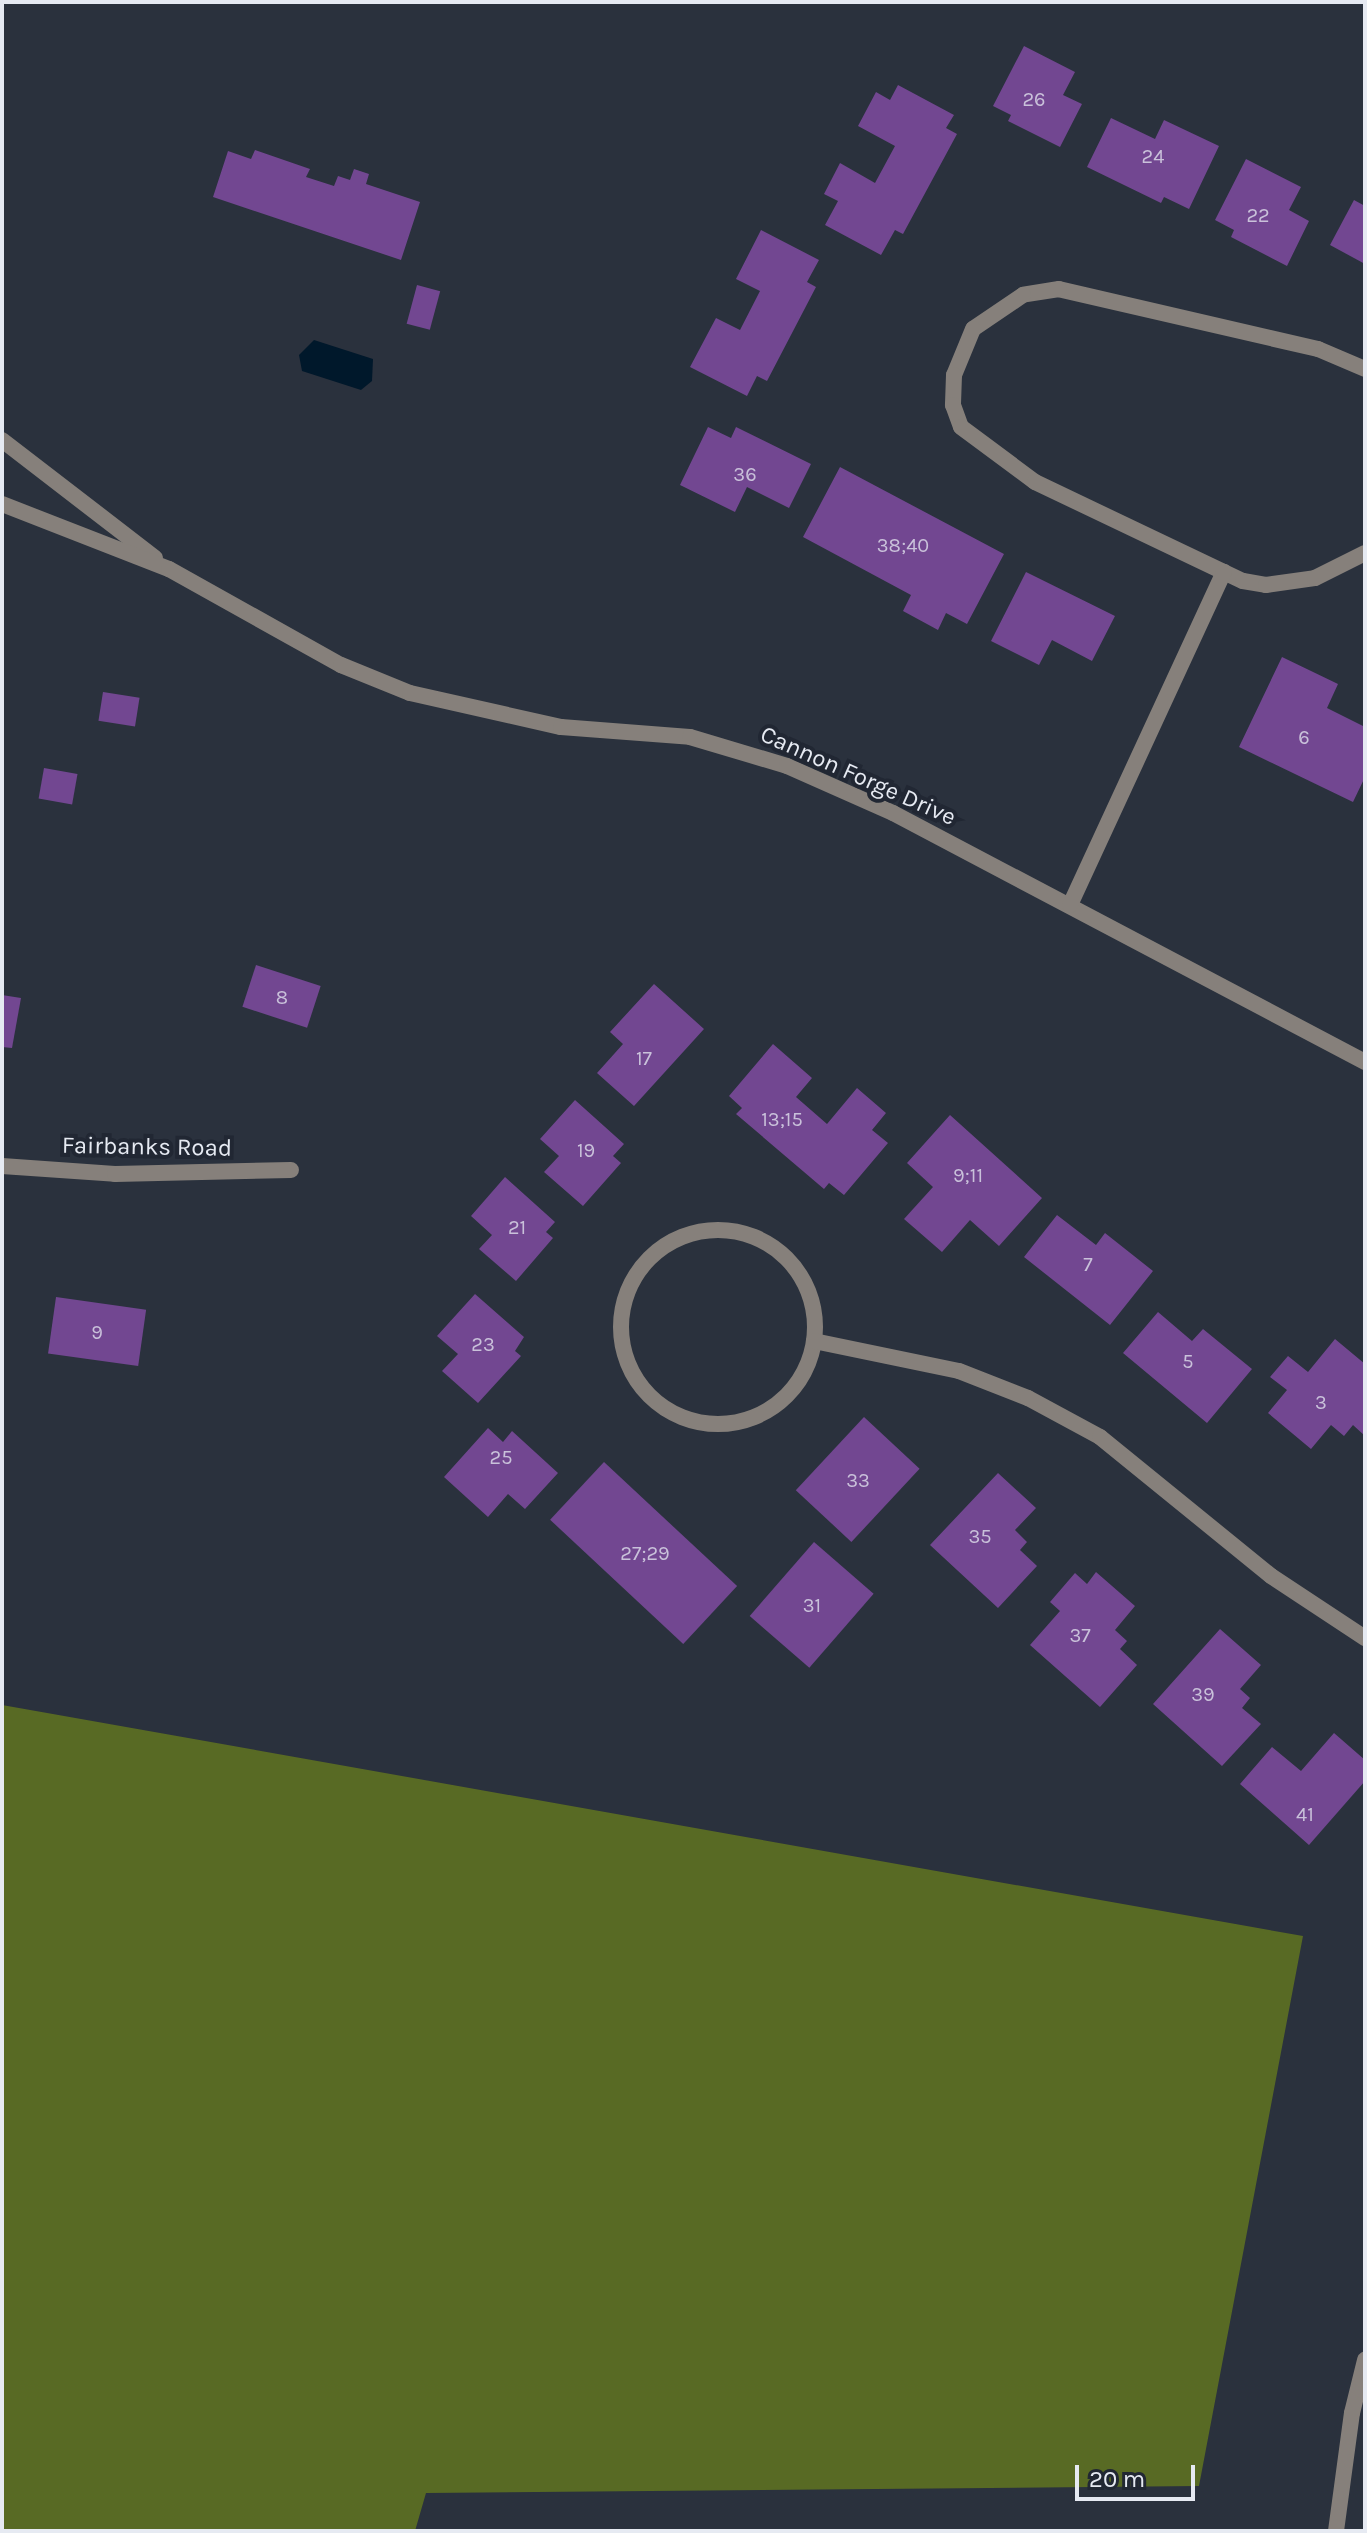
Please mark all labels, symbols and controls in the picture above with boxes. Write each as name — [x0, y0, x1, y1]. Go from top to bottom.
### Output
house number: 26 — [1022, 87, 1046, 111]
house number: 24 — [1142, 144, 1164, 168]
house number: 22 — [1246, 203, 1270, 227]
house number: 36 — [733, 462, 757, 486]
house number: 38;40 — [877, 533, 929, 557]
street label: Cannon Forge Drive — [756, 720, 960, 832]
house number: 6 — [1298, 725, 1310, 749]
house number: 8 — [276, 985, 288, 1009]
house number: 17 — [636, 1046, 652, 1070]
house number: 13;15 — [761, 1107, 803, 1131]
street label: Fairbanks Road — [62, 1131, 232, 1163]
house number: 19 — [577, 1138, 595, 1162]
house number: 9;11 — [953, 1163, 983, 1187]
house number: 21 — [508, 1215, 526, 1239]
house number: 7 — [1083, 1252, 1093, 1276]
house number: 9 — [91, 1320, 103, 1344]
house number: 23 — [471, 1332, 495, 1356]
house number: 5 — [1182, 1349, 1194, 1373]
house number: 3 — [1315, 1390, 1327, 1414]
house number: 25 — [490, 1445, 512, 1469]
house number: 33 — [846, 1468, 870, 1492]
house number: 35 — [968, 1524, 992, 1548]
house number: 27;29 — [620, 1541, 670, 1565]
house number: 31 — [803, 1593, 821, 1617]
house number: 37 — [1069, 1623, 1091, 1647]
house number: 39 — [1191, 1682, 1215, 1706]
house number: 41 — [1296, 1802, 1314, 1826]
scale bar — [1079, 2449, 1199, 2499]
text: 20 m — [1089, 2465, 1145, 2493]

